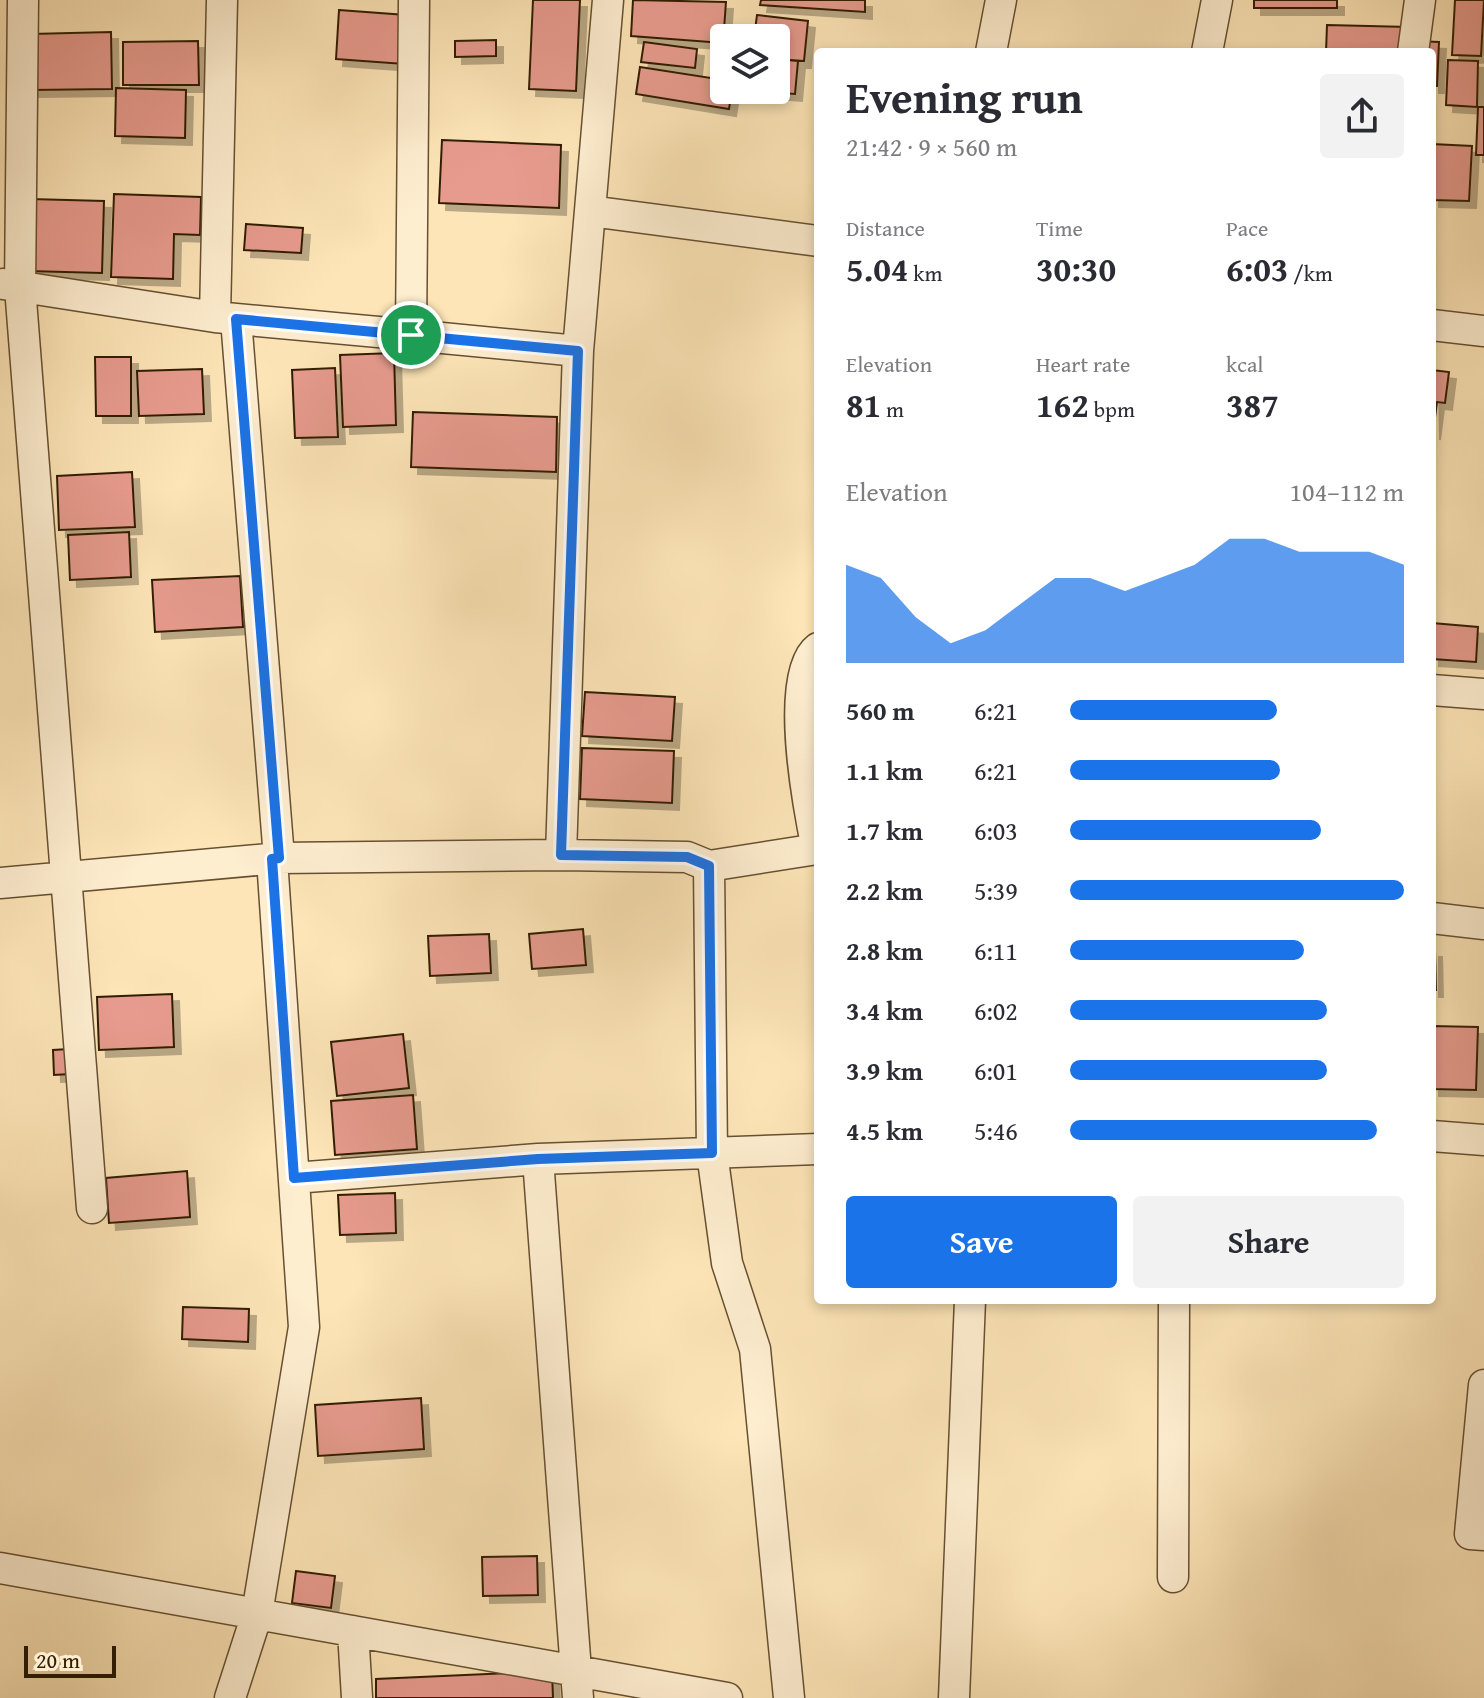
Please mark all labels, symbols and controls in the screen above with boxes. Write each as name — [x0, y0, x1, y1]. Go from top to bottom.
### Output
map controls — [710, 24, 790, 104]
button: layers — [710, 24, 790, 104]
text: Evening run — [846, 65, 1083, 129]
button: share — [1320, 74, 1404, 158]
text: 21:42 · 9 × 560 m — [846, 127, 1017, 166]
text: Distance — [846, 212, 925, 244]
text: Time — [1036, 212, 1083, 244]
text: Pace — [1226, 212, 1268, 244]
text: 5.04 — [846, 244, 908, 293]
text: 30:30 — [1036, 244, 1116, 293]
text: 6:03 — [1226, 244, 1288, 293]
text: km — [908, 257, 942, 289]
text: /km — [1288, 257, 1333, 289]
pin — [377, 301, 445, 369]
icon: arrive — [389, 313, 433, 357]
text: Elevation — [846, 348, 932, 380]
text: Heart rate — [1036, 348, 1130, 380]
text: kcal — [1226, 348, 1264, 380]
text: 81 — [846, 380, 881, 429]
text: 162 — [1036, 380, 1089, 429]
text: 387 — [1226, 380, 1279, 429]
text: m — [881, 393, 904, 425]
text: bpm — [1089, 393, 1135, 425]
text: Elevation — [846, 472, 948, 511]
text: 104–112 m — [1290, 472, 1404, 511]
text: 560 m — [846, 691, 914, 730]
text: 6:21 — [974, 691, 1018, 730]
text: 1.1 km — [846, 751, 923, 790]
text: 6:21 — [974, 751, 1018, 790]
text: 1.7 km — [846, 811, 923, 850]
text: 6:03 — [974, 811, 1018, 850]
text: 2.2 km — [846, 871, 923, 910]
text: 5:39 — [974, 871, 1018, 910]
text: 2.8 km — [846, 931, 923, 970]
text: 6:11 — [974, 931, 1018, 970]
text: 3.4 km — [846, 991, 923, 1030]
text: 6:02 — [974, 991, 1018, 1030]
text: 3.9 km — [846, 1051, 923, 1090]
text: 6:01 — [974, 1051, 1018, 1090]
text: 4.5 km — [846, 1111, 923, 1150]
text: 5:46 — [974, 1111, 1018, 1150]
button: Save — [846, 1196, 1117, 1288]
button: Share — [1133, 1196, 1404, 1288]
scale bar — [24, 1642, 116, 1678]
text: 20 m — [36, 1644, 80, 1676]

